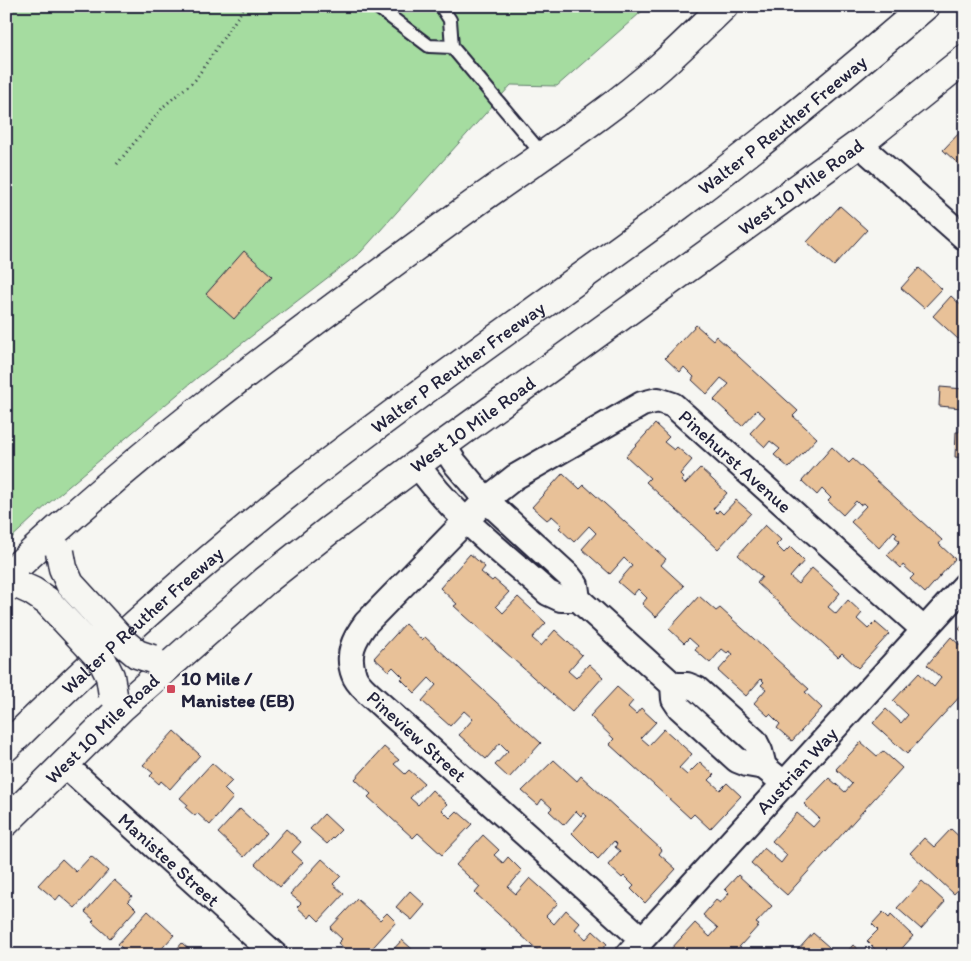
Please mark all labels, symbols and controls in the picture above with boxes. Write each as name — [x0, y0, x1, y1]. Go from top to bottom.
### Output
street label: Walter P Reuther Freeway — [693, 50, 871, 200]
street label: West 10 Mile Road — [733, 134, 868, 240]
street label: Walter P Reuther Freeway — [366, 296, 549, 438]
street label: West 10 Mile Road — [405, 371, 540, 478]
street label: Pinehurst Avenue — [674, 405, 796, 518]
street label: Walter P Reuther Freeway — [57, 542, 228, 699]
place label: 10 Mile / Manistee (EB) — [181, 667, 295, 712]
street label: West 10 Mile Road — [40, 669, 164, 789]
marker: 10 Mile / Manistee (EB) — [165, 683, 177, 695]
street label: Pineview Street — [362, 686, 471, 787]
street label: Austrian Way — [751, 722, 842, 819]
street label: Manistee Street — [113, 808, 224, 911]

